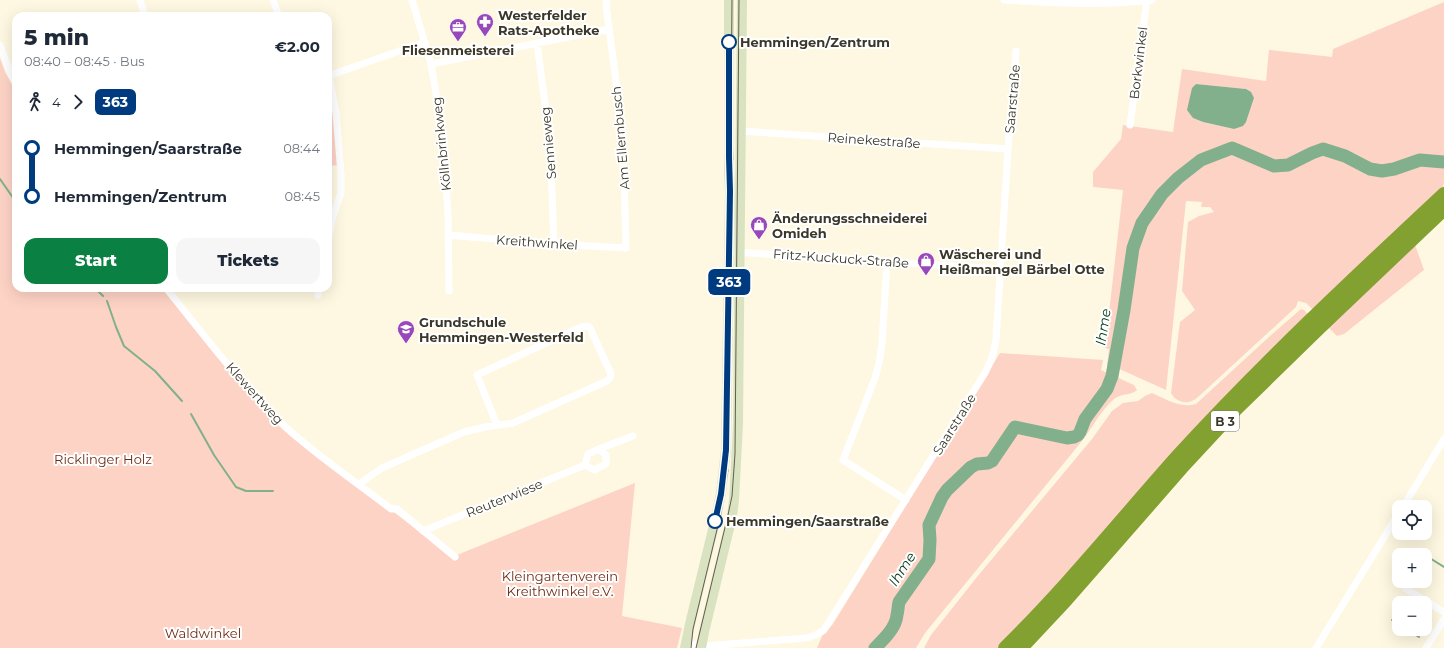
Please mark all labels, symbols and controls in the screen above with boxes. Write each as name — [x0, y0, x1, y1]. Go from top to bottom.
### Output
place label: Westerfelder Rats-Apotheke — [498, 7, 600, 38]
pharmacy icon: Westerfelder Rats-Apotheke — [475, 12, 495, 37]
office icon: Fliesenmeisterei — [448, 17, 468, 42]
text: 5 min — [24, 24, 89, 51]
street label: Borkwinkel — [1126, 26, 1150, 100]
marker: Hemmingen/Zentrum — [721, 34, 737, 50]
place label: Hemmingen/Zentrum — [740, 34, 890, 50]
text: €2.00 — [275, 37, 320, 56]
place label: Fliesenmeisterei — [402, 42, 514, 58]
text: 08:40 – 08:45 · Bus — [24, 53, 145, 69]
street label: Saarstraße — [1001, 64, 1023, 134]
street label: Am Ellernbusch — [608, 86, 632, 190]
icon: walk — [24, 91, 46, 113]
icon: forward — [67, 91, 89, 113]
text: 363 — [103, 93, 128, 111]
text: 4 — [52, 94, 61, 110]
street label: Köllnbrinkweg — [428, 96, 454, 192]
street label: Sennieweg — [537, 106, 559, 180]
street label: Reinekestraße — [827, 129, 921, 151]
text: Hemmingen/Saarstraße — [54, 139, 242, 158]
text: 08:44 — [283, 140, 320, 156]
text: Hemmingen/Zentrum — [54, 187, 227, 206]
text: 08:45 — [284, 188, 320, 204]
place label: Änderungsschneiderei Omideh — [771, 210, 927, 241]
shop icon: Änderungsschneiderei Omideh — [749, 215, 769, 240]
street label: Kreithwinkel — [496, 231, 578, 253]
button: Start — [24, 238, 168, 284]
button: Tickets — [176, 238, 320, 284]
street label: Fritz-Kuckuck-Straße — [772, 245, 910, 271]
place label: Wäscherei und Heißmangel Bärbel Otte — [939, 246, 1105, 277]
shop icon: Wäscherei und Heißmangel Bärbel Otte — [916, 251, 936, 276]
line badge: 363 — [706, 269, 752, 295]
text: 363 — [716, 273, 742, 291]
water label: Ihme — [1091, 307, 1115, 347]
place label: Grundschule Hemmingen-Westerfeld — [419, 314, 584, 345]
school or university icon: Grundschule Hemmingen-Westerfeld — [396, 319, 416, 344]
street label: Klewertweg — [223, 359, 287, 427]
street label: Saarstraße — [929, 390, 979, 458]
road number: B 3 — [1211, 411, 1239, 431]
park label: Ricklinger Holz — [54, 451, 152, 467]
street label: Reuterwiese — [463, 475, 545, 521]
map controls — [1392, 500, 1432, 636]
button: locate — [1392, 500, 1432, 540]
marker: Hemmingen/Saarstraße — [707, 513, 723, 529]
place label: Hemmingen/Saarstraße — [726, 513, 889, 529]
button: + — [1392, 548, 1432, 588]
water label: Ihme — [884, 549, 920, 589]
park label: Kleingartenverein Kreithwinkel e.V. — [502, 568, 618, 599]
button: − — [1392, 596, 1432, 636]
park label: Waldwinkel — [165, 625, 241, 641]

